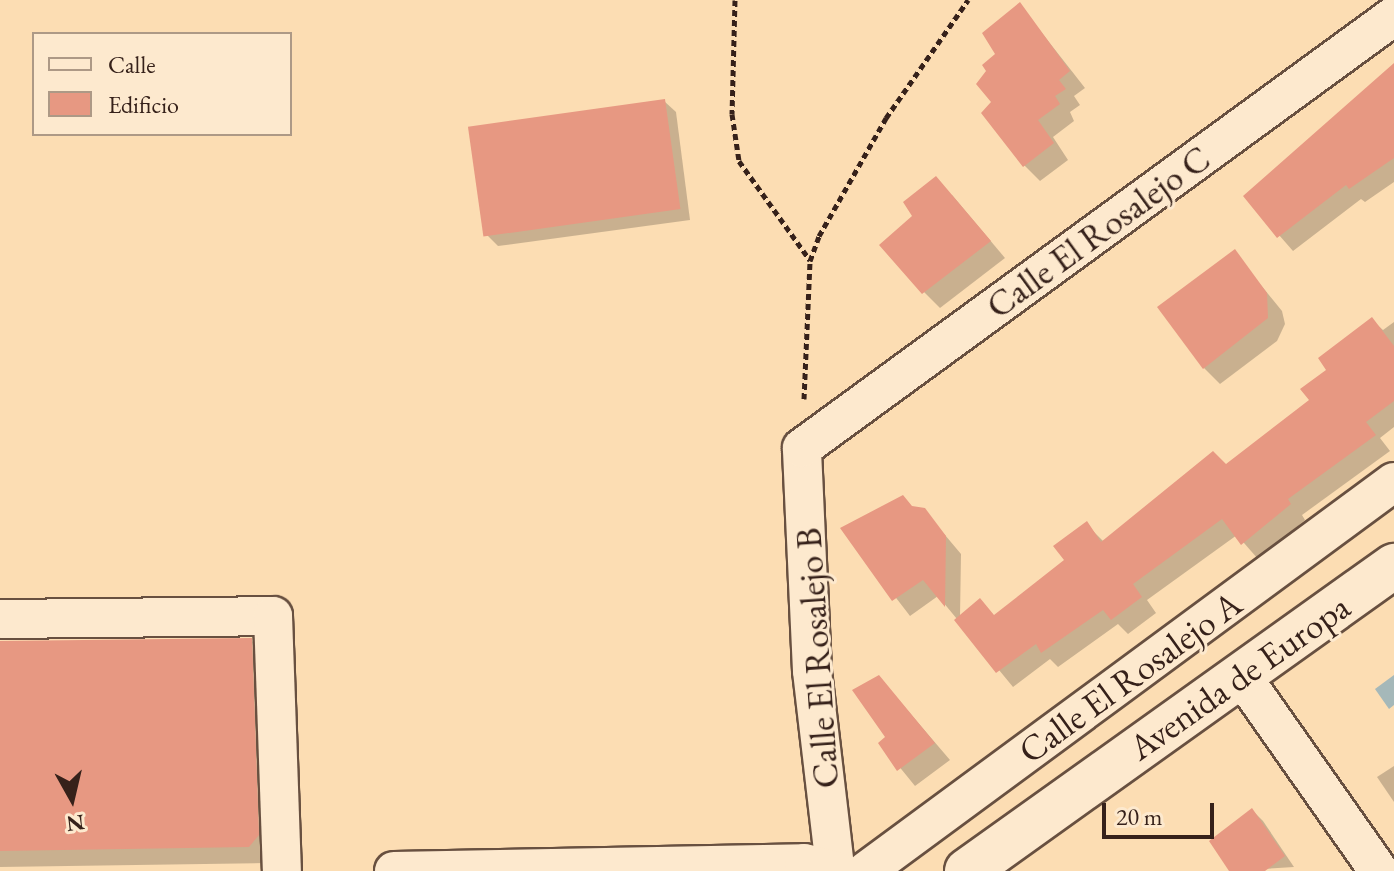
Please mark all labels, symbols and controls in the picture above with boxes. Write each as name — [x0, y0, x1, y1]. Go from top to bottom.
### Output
legend — [32, 32, 292, 136]
text: Calle — [108, 49, 156, 80]
text: Edificio — [108, 89, 179, 120]
street label: Calle El Rosalejo C — [978, 137, 1218, 327]
street label: Calle El Rosalejo B — [786, 526, 848, 790]
street label: Calle El Rosalejo A — [1010, 582, 1250, 772]
street label: Avenida de Europa — [1120, 585, 1358, 769]
north arrow — [32, 759, 112, 839]
scale bar — [1106, 787, 1218, 837]
text: 20 m — [1116, 801, 1163, 832]
text: N — [65, 808, 86, 839]

